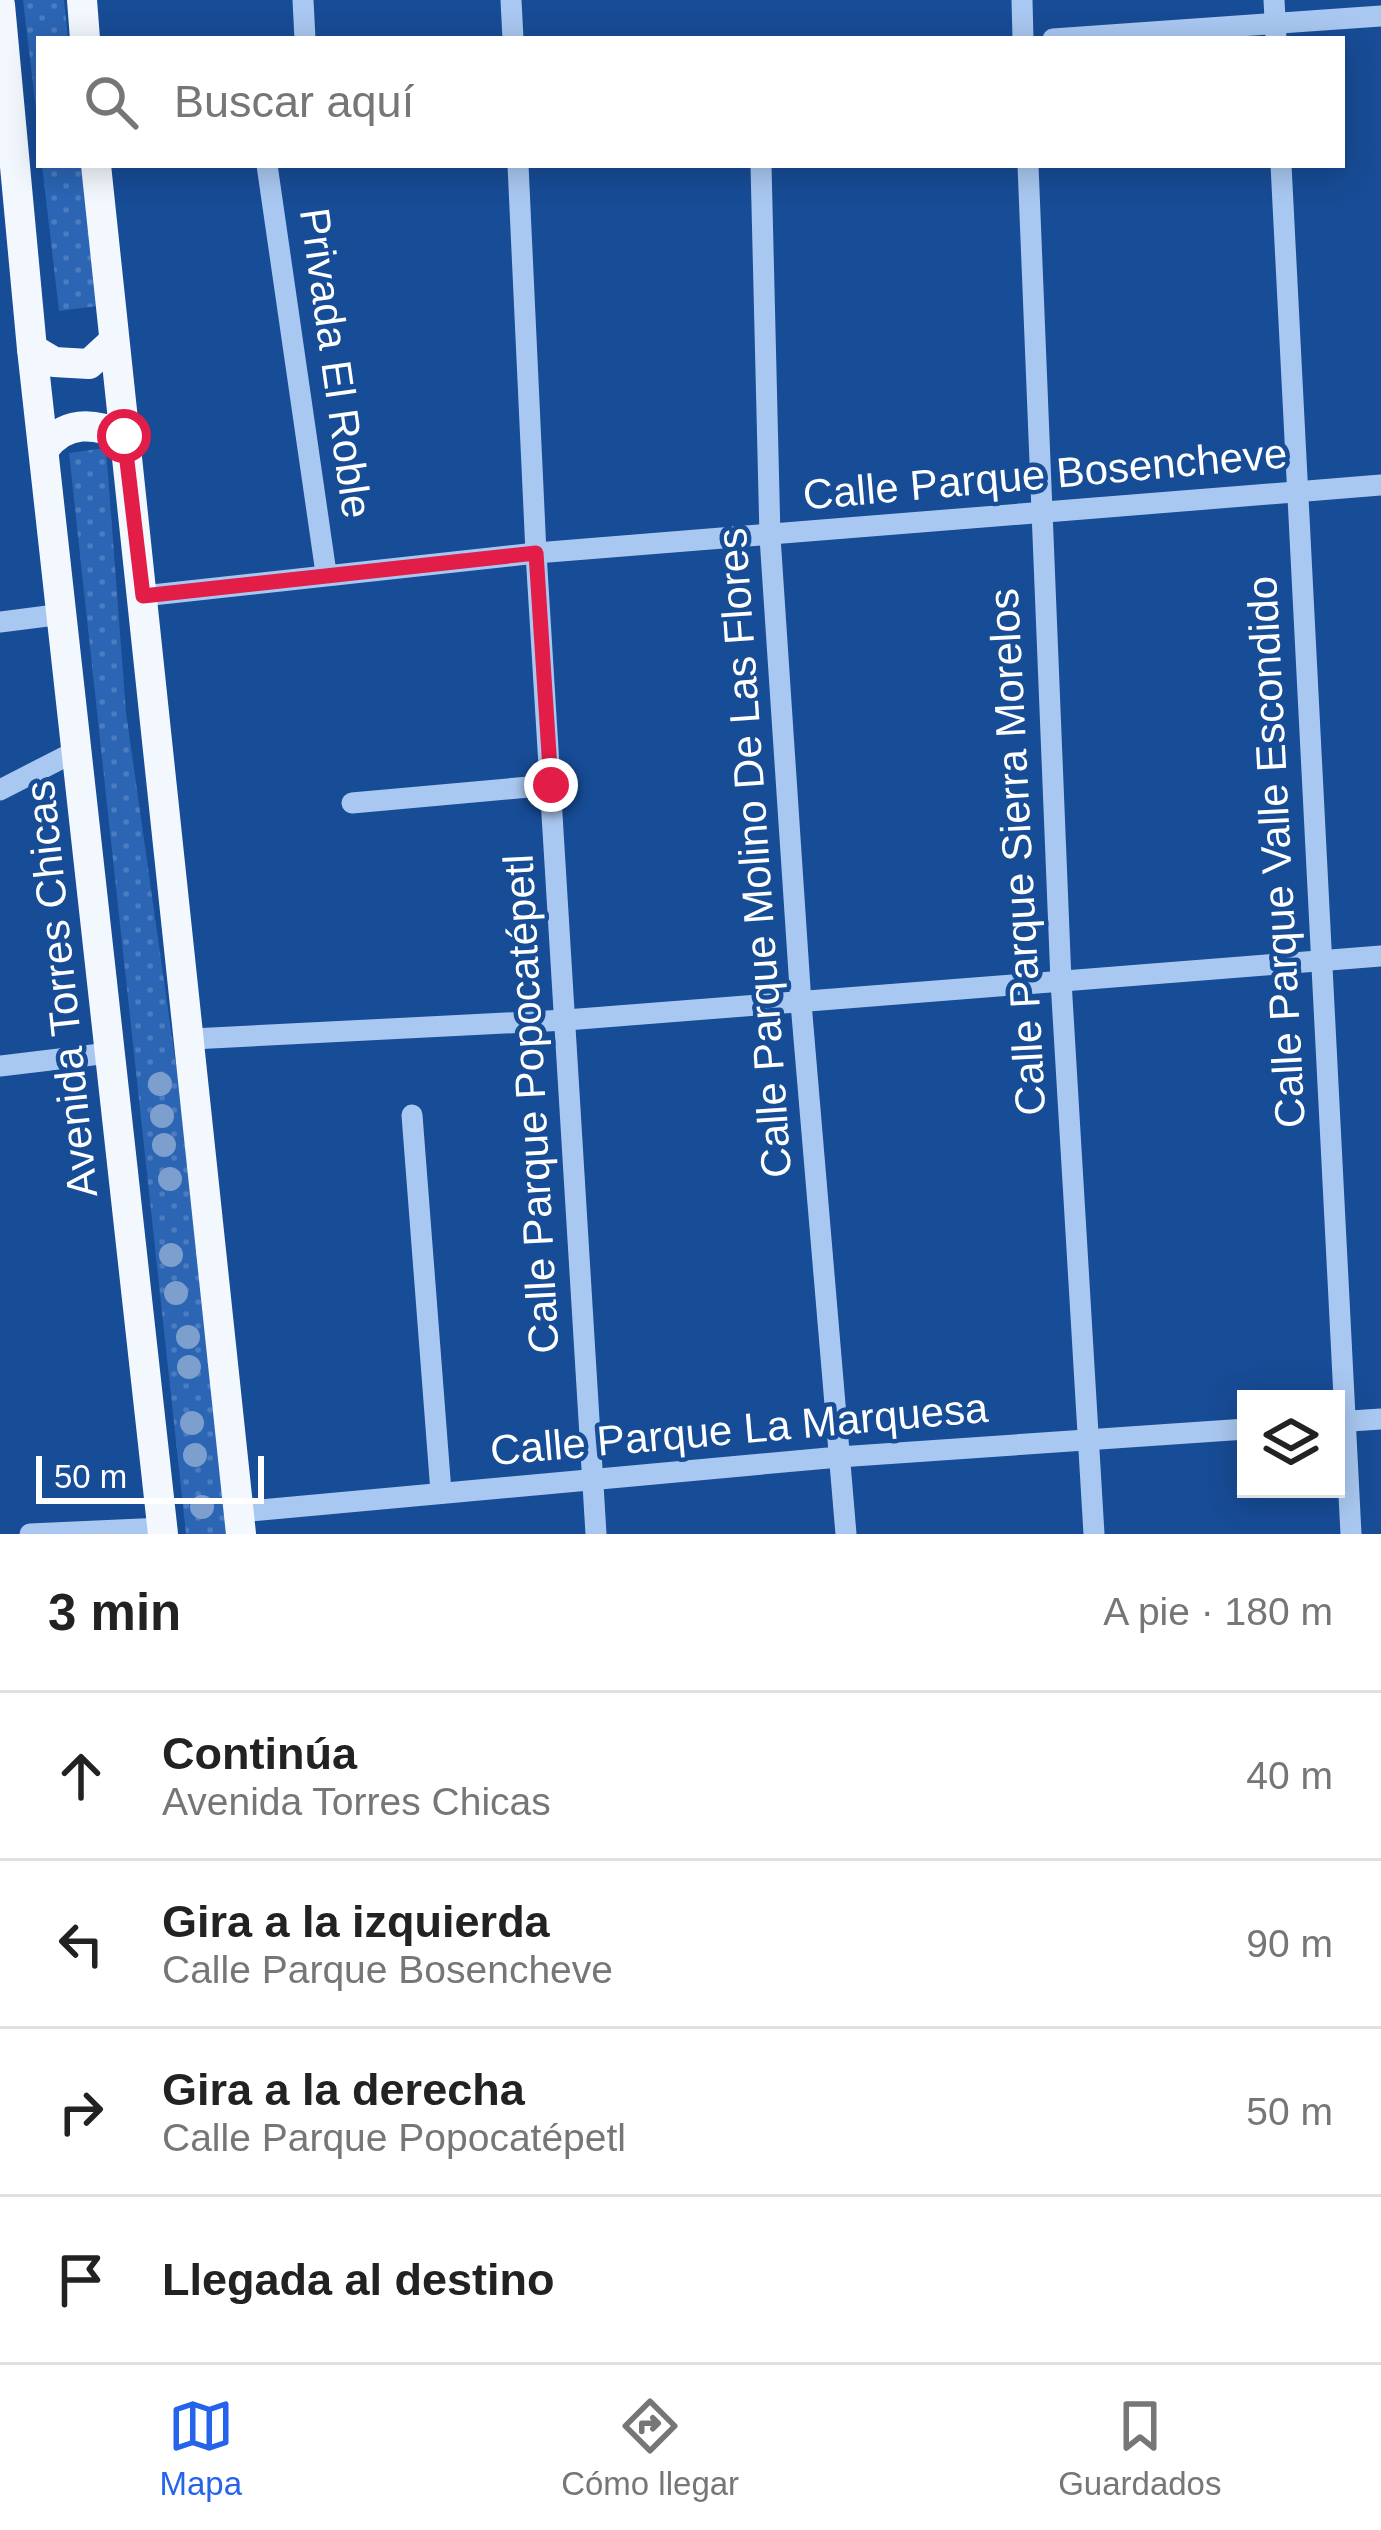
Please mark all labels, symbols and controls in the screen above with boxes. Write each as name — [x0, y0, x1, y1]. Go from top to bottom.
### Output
search box — [36, 36, 1345, 168]
icon: search — [78, 69, 144, 135]
text: Buscar aquí — [174, 76, 414, 127]
street label: Privada El Roble — [291, 205, 381, 521]
route start — [97, 409, 151, 463]
street label: Calle Parque Bosencheve — [801, 429, 1289, 519]
street label: Calle Parque Molino De Las Flores — [708, 526, 800, 1180]
street label: Calle Parque Valle Escondido — [1238, 575, 1314, 1129]
street label: Calle Parque Sierra Morelos — [980, 587, 1054, 1117]
route end — [524, 758, 578, 812]
street label: Avenida Torres Chicas — [16, 778, 106, 1200]
street label: Calle Parque Popocatépetl — [494, 853, 568, 1355]
street label: Calle Parque La Marquesa — [488, 1384, 991, 1474]
map controls — [1237, 1390, 1345, 1498]
button: layers — [1237, 1390, 1345, 1498]
scale bar — [36, 1450, 264, 1503]
text: 50 m — [54, 1458, 127, 1495]
text: 3 min — [48, 1584, 181, 1641]
text: A pie · 180 m — [1103, 1590, 1333, 1633]
text: Continúa — [162, 1728, 357, 1779]
icon: ahead — [48, 1743, 114, 1809]
text: 40 m — [1246, 1754, 1333, 1797]
text: Avenida Torres Chicas — [162, 1780, 551, 1823]
text: Gira a la izquierda — [162, 1896, 550, 1947]
icon: left — [48, 1911, 114, 1977]
text: 90 m — [1246, 1922, 1333, 1965]
text: Calle Parque Bosencheve — [162, 1948, 613, 1991]
text: Gira a la derecha — [162, 2064, 525, 2115]
icon: right — [48, 2079, 114, 2145]
text: 50 m — [1246, 2090, 1333, 2133]
text: Calle Parque Popocatépetl — [162, 2116, 626, 2159]
icon: arrive — [48, 2247, 114, 2313]
text: Llegada al destino — [162, 2254, 555, 2305]
tab: Mapa — [160, 2393, 242, 2503]
tab: Cómo llegar — [561, 2393, 739, 2503]
tab: Guardados — [1058, 2393, 1221, 2503]

